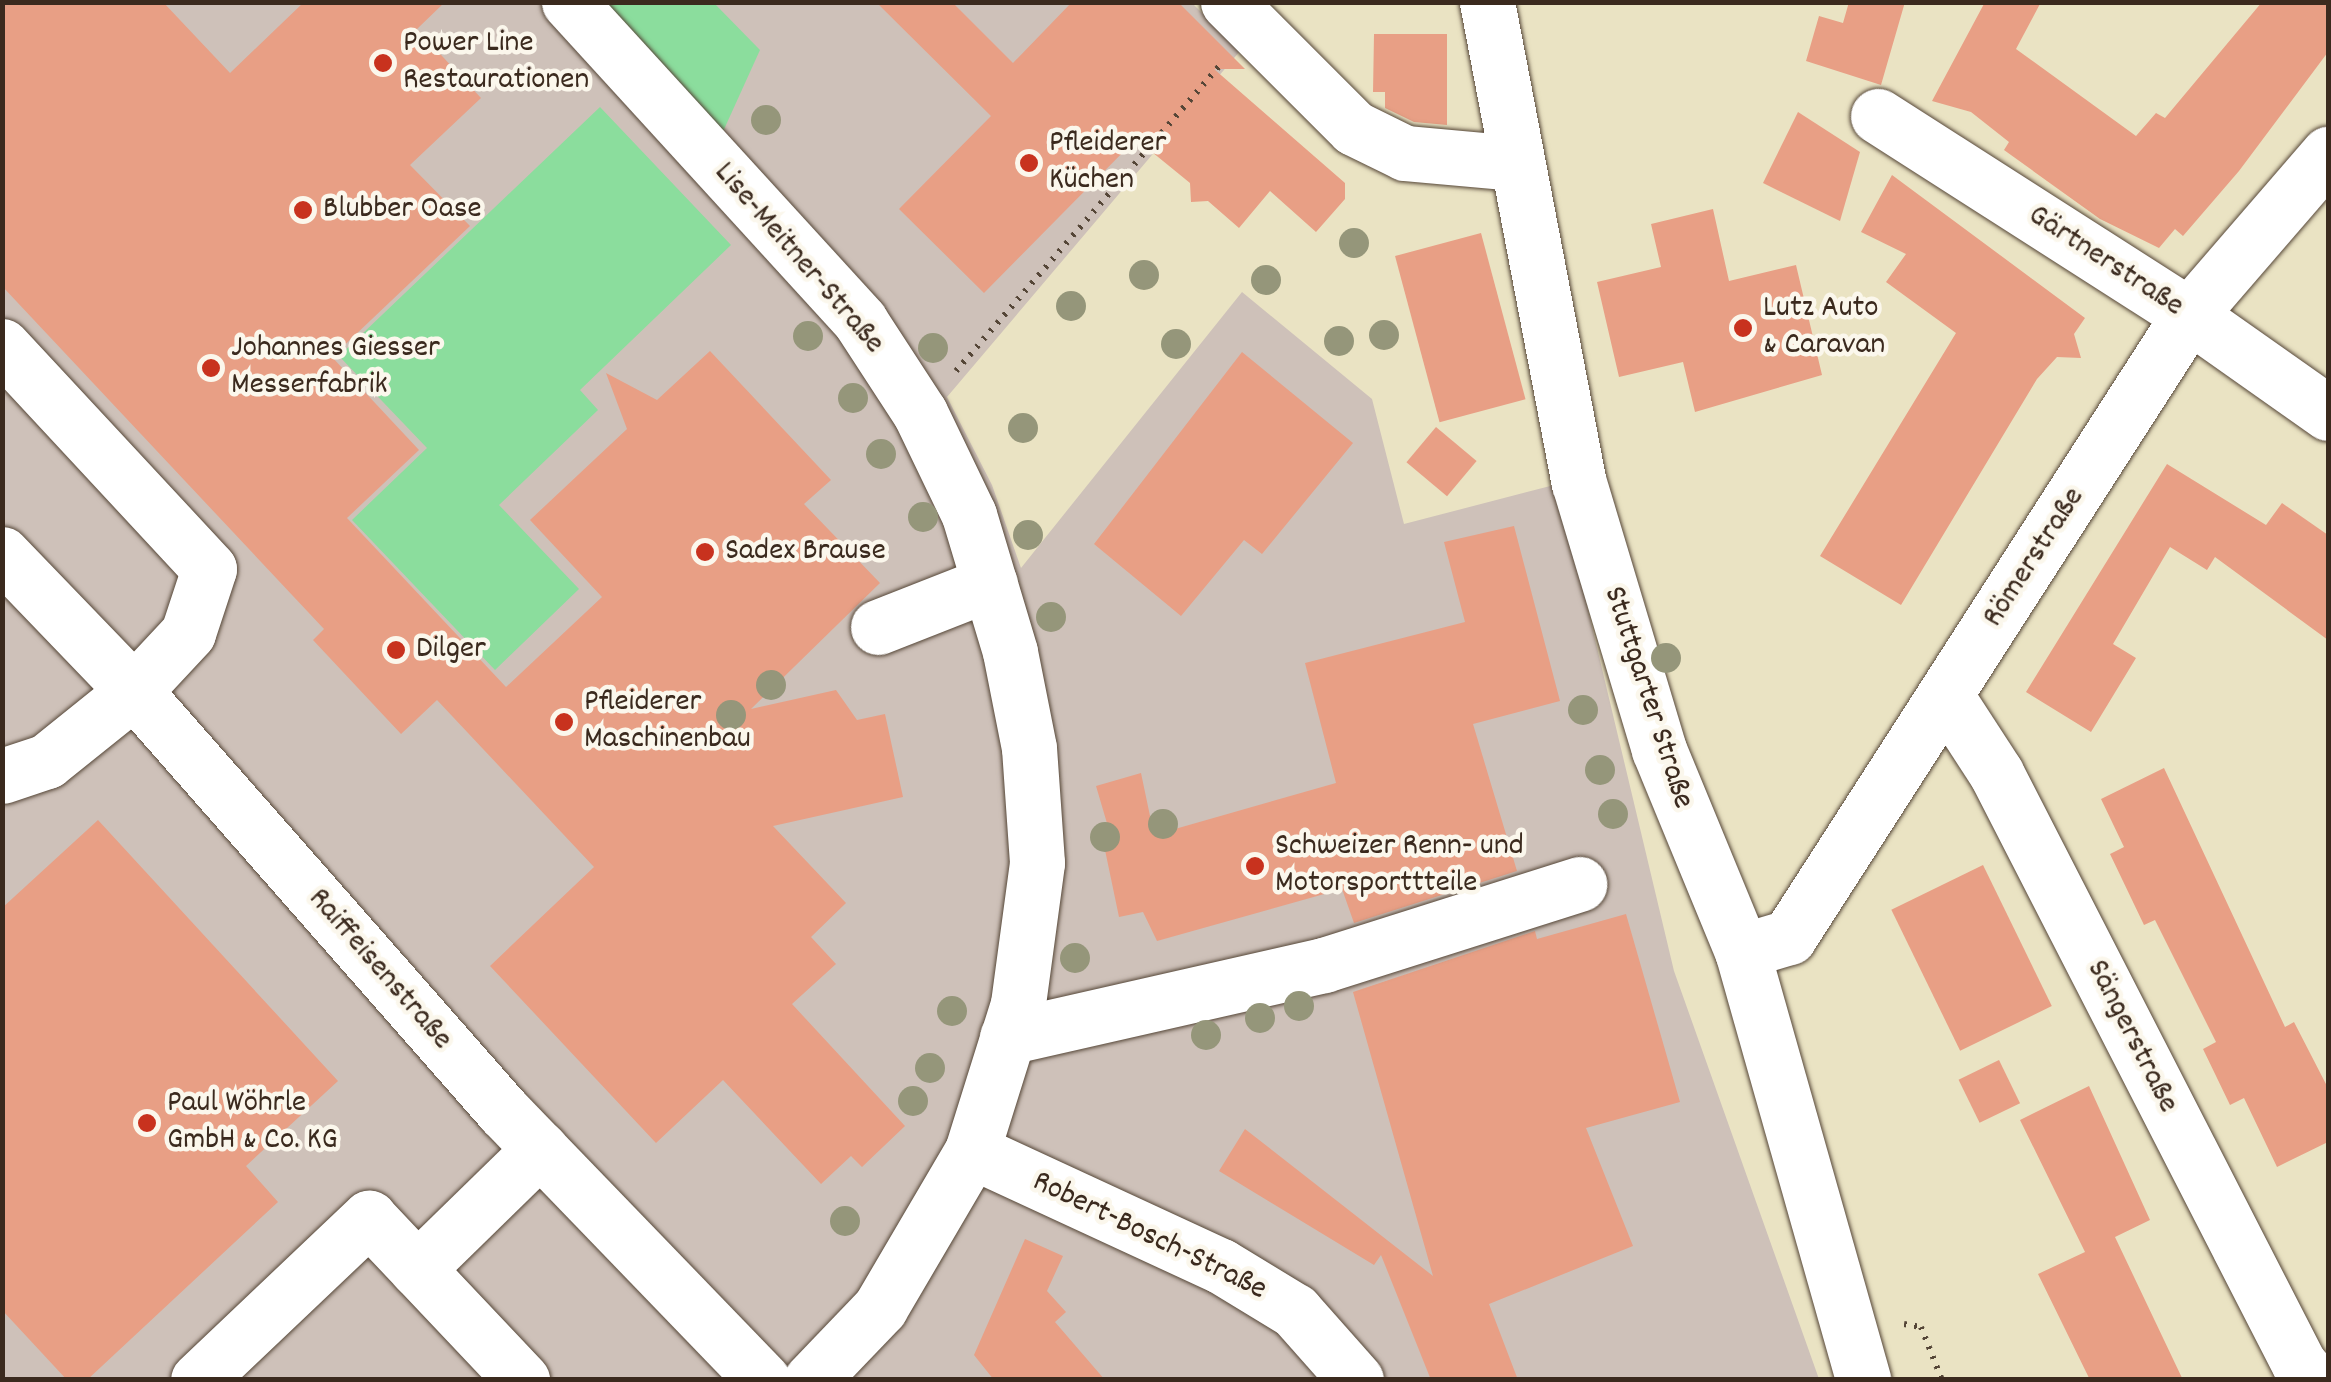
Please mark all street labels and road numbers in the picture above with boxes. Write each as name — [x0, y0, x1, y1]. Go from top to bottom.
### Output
street label: Lise-Meitner-Straße — [704, 155, 892, 363]
street label: Gärtnerstraße — [2020, 197, 2190, 327]
street label: Römerstraße — [1976, 481, 2094, 635]
street label: Stuttgarter Straße — [1593, 582, 1701, 814]
street label: Raiffeisenstraße — [298, 881, 460, 1059]
street label: Sängerstraße — [2076, 954, 2186, 1120]
street label: Robert-Bosch-Straße — [1026, 1164, 1272, 1310]

